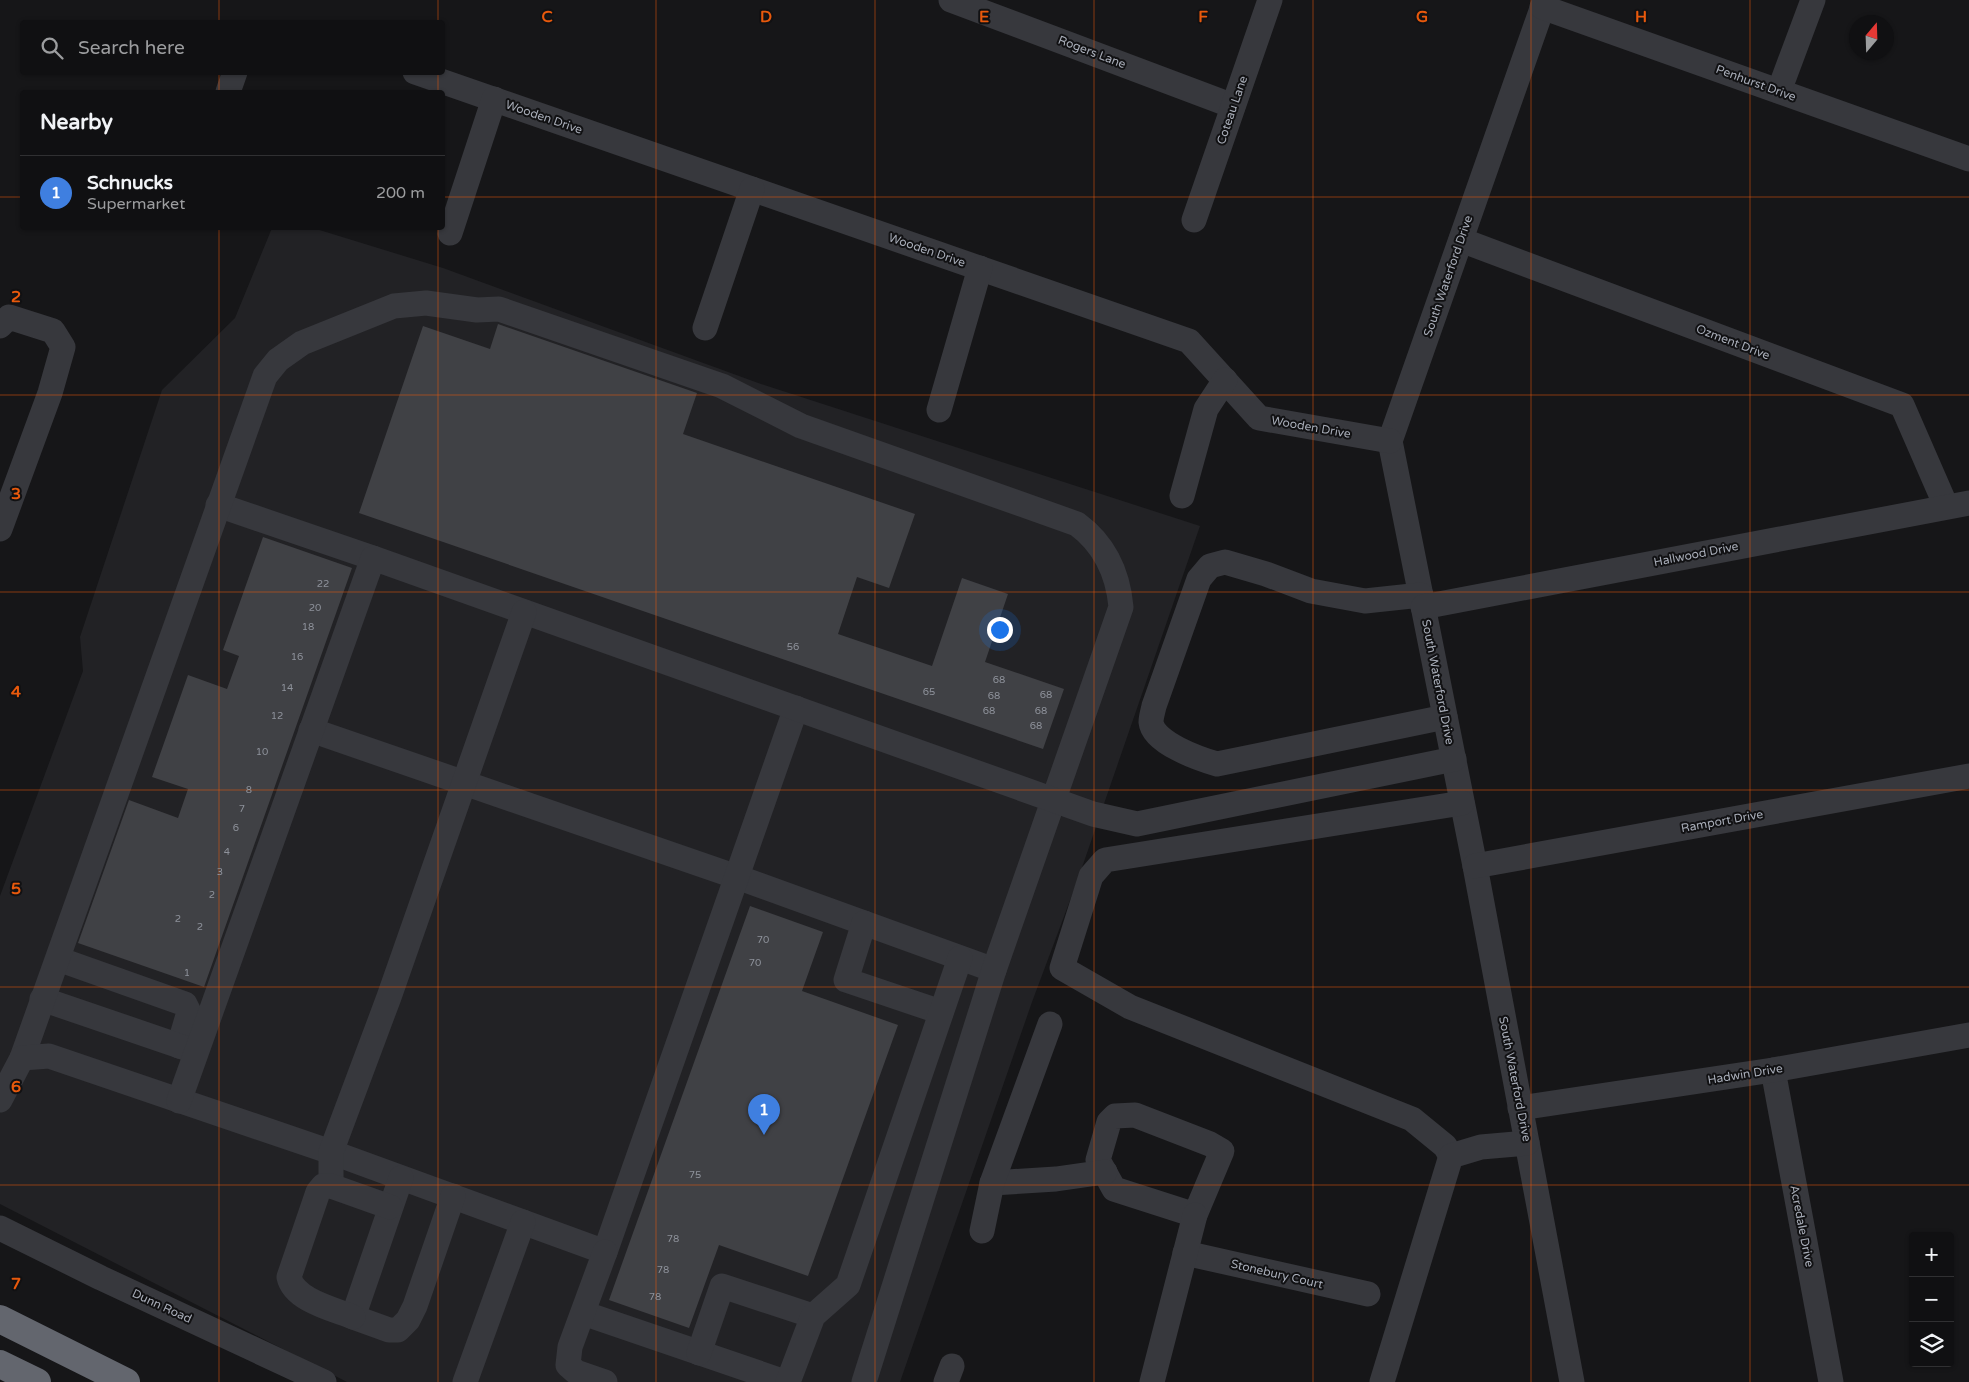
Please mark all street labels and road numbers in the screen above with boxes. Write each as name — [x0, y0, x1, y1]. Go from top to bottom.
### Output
street label: Rogers Lane — [1056, 33, 1128, 71]
street label: Penhurst Drive — [1714, 62, 1798, 104]
street label: Coteau Lane — [1214, 74, 1250, 146]
street label: Wooden Drive — [504, 97, 585, 137]
street label: South Waterford Drive — [1421, 213, 1475, 338]
street label: Wooden Drive — [887, 230, 968, 270]
street label: Ozment Drive — [1694, 321, 1772, 363]
street label: Wooden Drive — [1270, 413, 1352, 441]
street label: Hallwood Drive — [1652, 539, 1740, 569]
street label: South Waterford Drive — [1419, 618, 1457, 746]
street label: Ramport Drive — [1680, 807, 1764, 835]
street label: South Waterford Drive — [1496, 1015, 1534, 1143]
street label: Hadwin Drive — [1706, 1061, 1784, 1087]
street label: Acredale Drive — [1787, 1184, 1817, 1268]
street label: Stonebury Court — [1230, 1257, 1325, 1291]
street label: Dunn Road — [130, 1286, 194, 1326]

